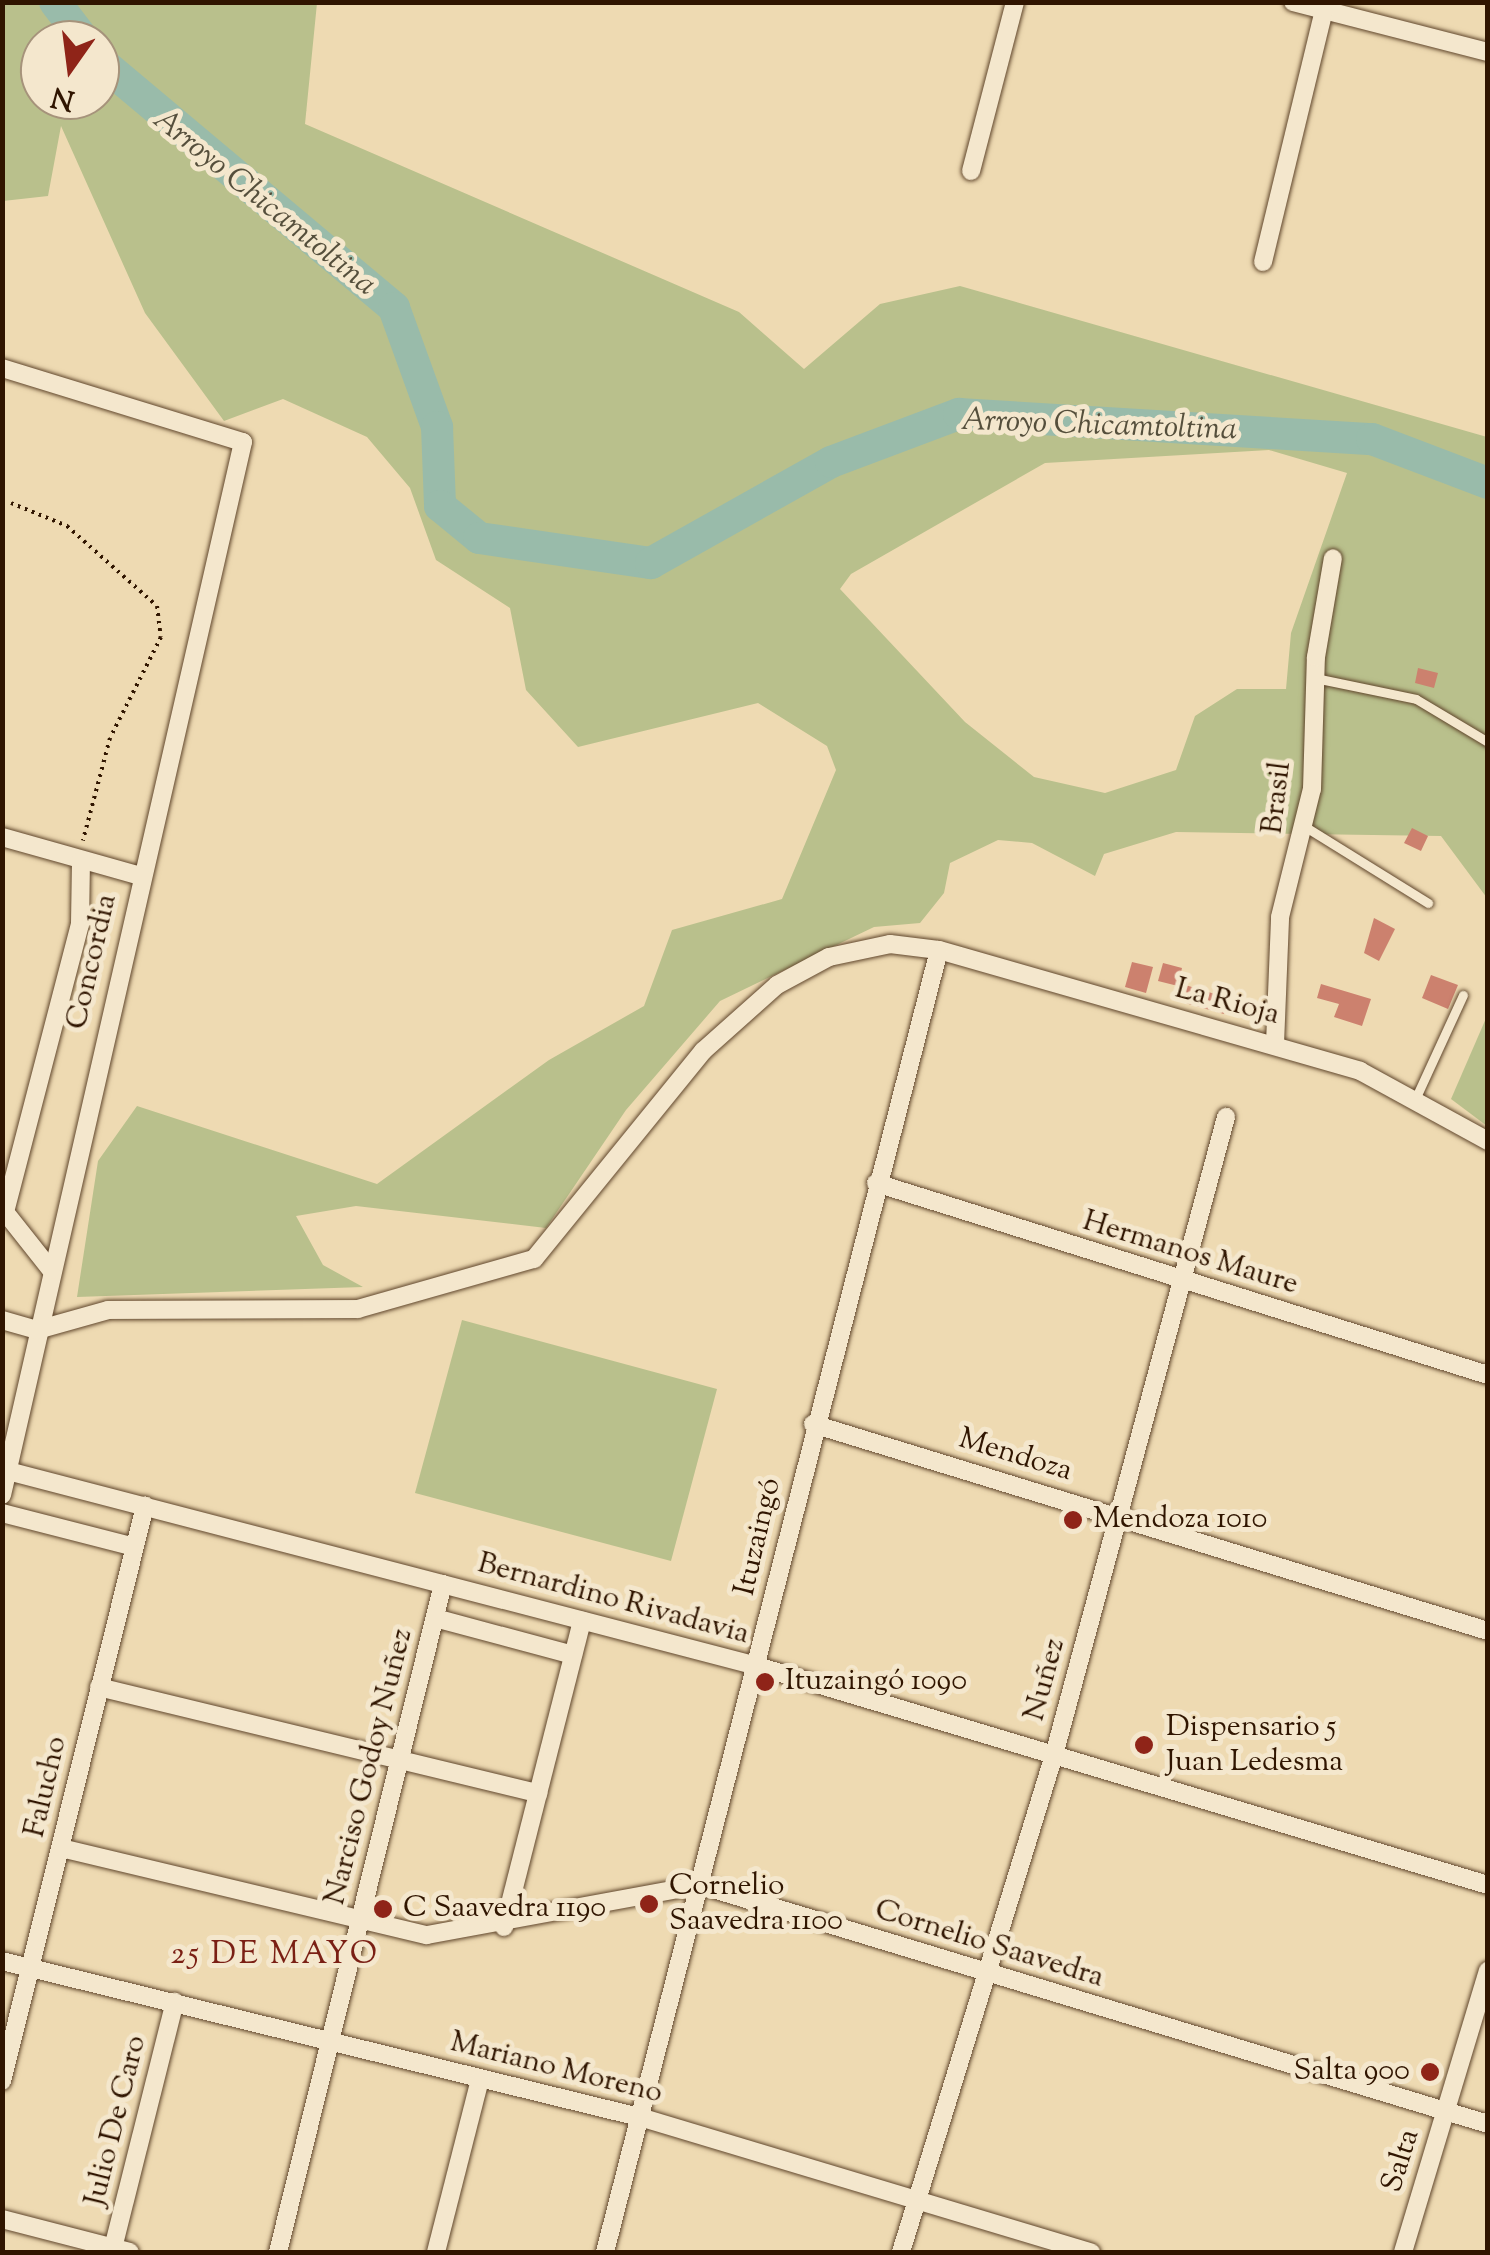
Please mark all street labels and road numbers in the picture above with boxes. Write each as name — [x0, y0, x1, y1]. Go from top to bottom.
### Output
street label: Brasil — [1256, 760, 1300, 836]
street label: Concordia — [60, 891, 126, 1033]
street label: La Rioja — [1171, 972, 1283, 1034]
street label: Hermanos Maure — [1078, 1204, 1302, 1304]
street label: Mendoza — [954, 1422, 1076, 1490]
street label: Ituzaingó — [728, 1475, 790, 1599]
street label: Bernardino Rivadavia — [473, 1546, 753, 1654]
street label: Narciso Godoy Nuñez — [318, 1625, 422, 1909]
street label: Nuñez — [1018, 1635, 1074, 1725]
street label: Falucho — [18, 1733, 76, 1841]
street label: Cornelio Saavedra — [870, 1893, 1108, 1997]
street label: Mariano Moreno — [446, 2025, 666, 2113]
street label: Julio De Caro — [78, 2032, 156, 2210]
street label: Salta — [1375, 2125, 1429, 2197]

